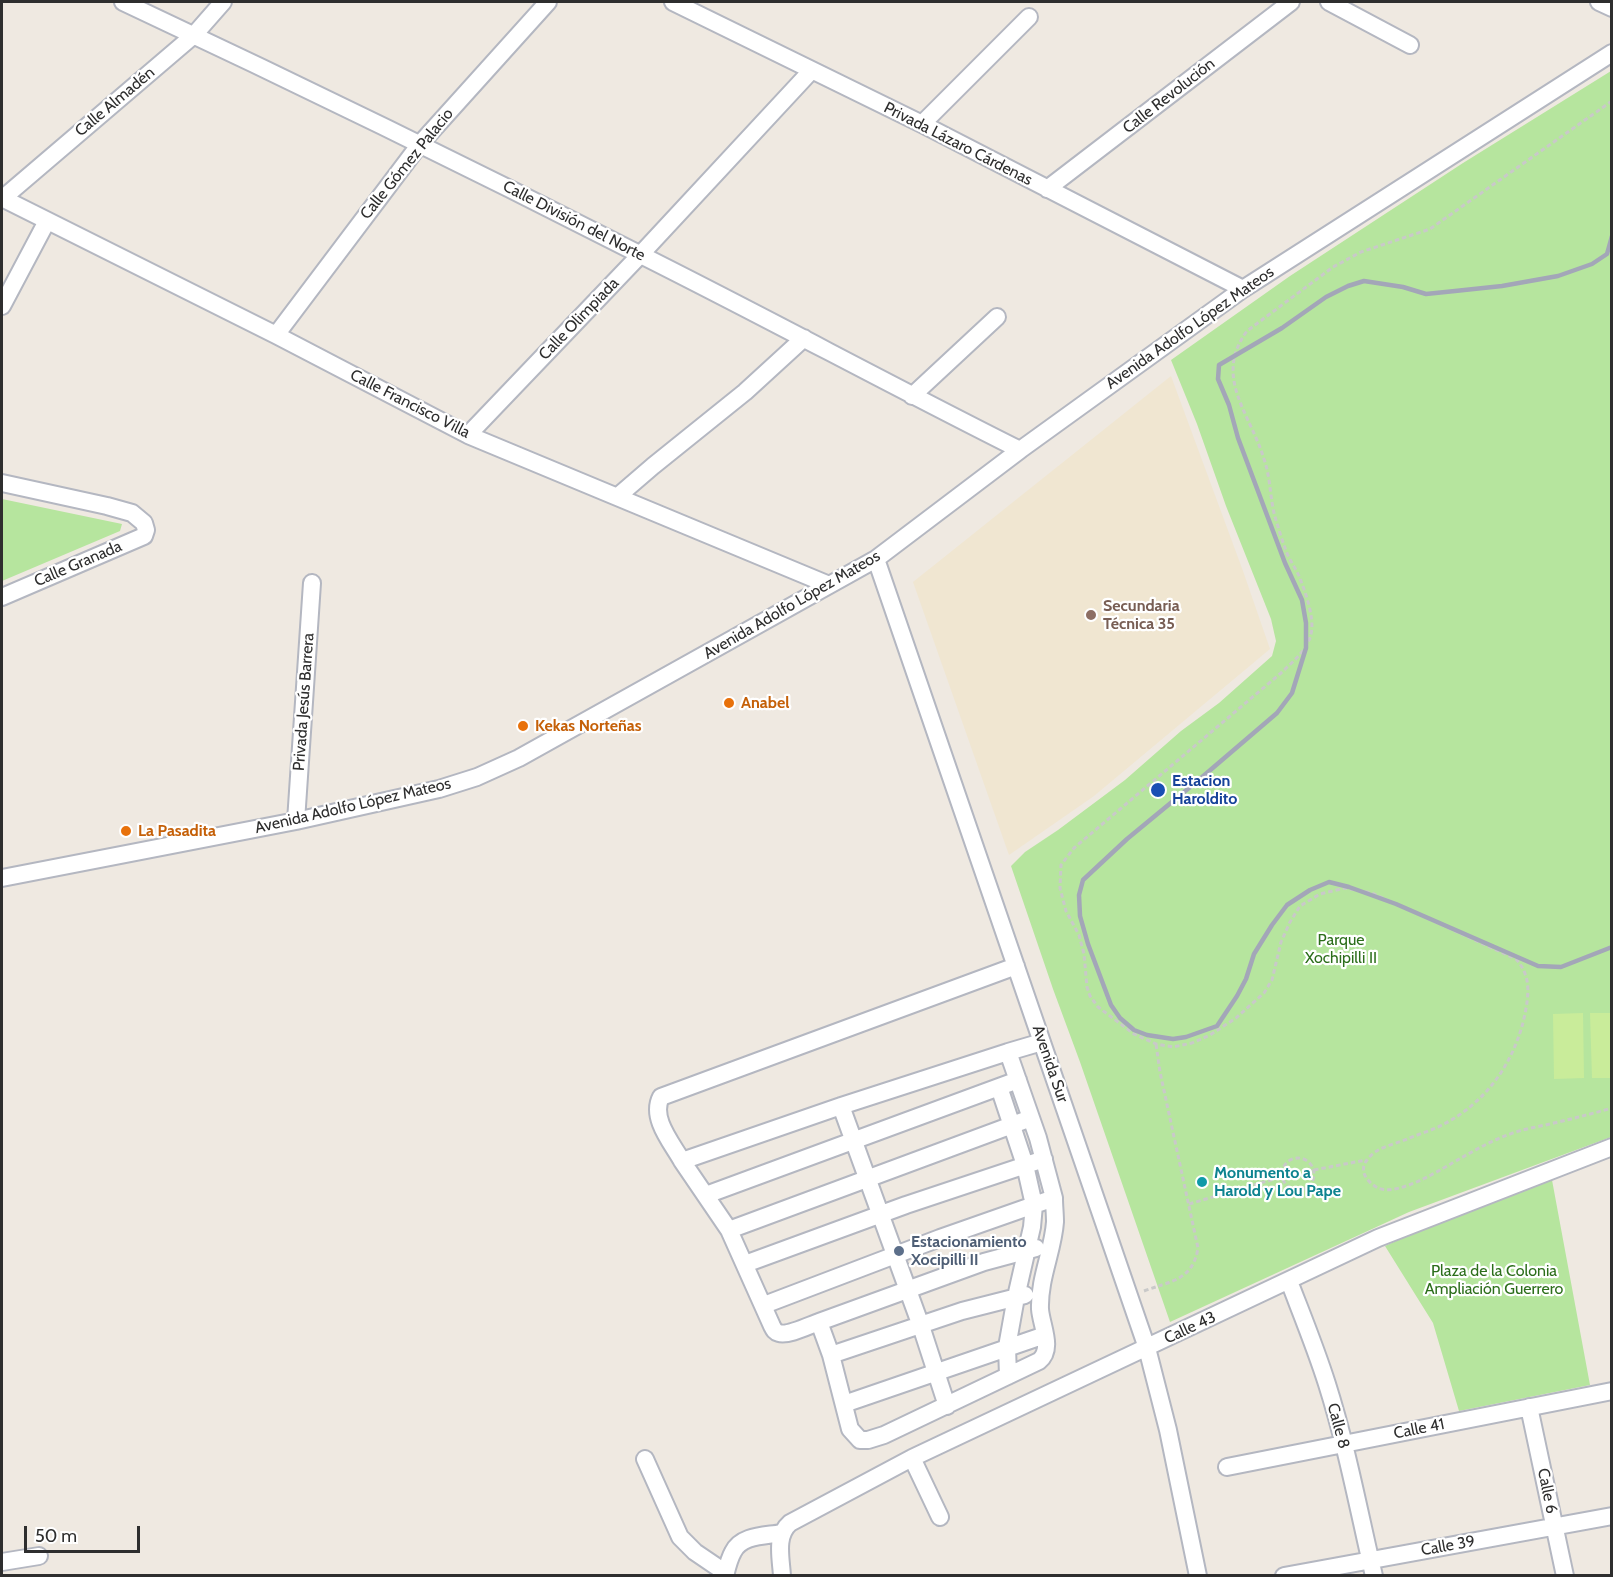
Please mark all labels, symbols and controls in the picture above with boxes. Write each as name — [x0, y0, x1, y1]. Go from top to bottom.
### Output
street label: Calle Revolución — [1119, 54, 1219, 138]
street label: Calle Almadén — [71, 63, 159, 141]
street label: Privada Lázaro Cárdenas — [881, 98, 1035, 190]
street label: Calle Gómez Palacio — [356, 105, 458, 223]
street label: Calle División del Norte — [500, 177, 648, 265]
street label: Avenida Adolfo López Mateos — [1102, 263, 1278, 393]
street label: Calle Olimpiada — [535, 274, 623, 364]
street label: Calle Francisco Villa — [347, 365, 473, 443]
street label: Calle Granada — [31, 537, 125, 591]
street label: Avenida Adolfo López Mateos — [700, 547, 884, 663]
place label: Secundaria Técnica 35 — [1103, 596, 1180, 634]
marker: Secundaria Técnica 35 — [1084, 608, 1098, 622]
street label: Privada Jesús Barrera — [290, 632, 318, 772]
place label: Anabel — [741, 693, 789, 713]
marker: Anabel — [722, 696, 736, 710]
place label: Kekas Norteñas — [535, 716, 642, 736]
marker: Kekas Norteñas — [516, 719, 530, 733]
place label: Estacion Haroldito — [1172, 771, 1237, 809]
street label: Avenida Adolfo López Mateos — [253, 774, 453, 838]
marker: Estacion Haroldito — [1149, 781, 1167, 799]
place label: La Pasadita — [138, 821, 216, 841]
marker: La Pasadita — [119, 824, 133, 838]
park label: Parque Xochipilli II — [1305, 930, 1377, 968]
street label: Avenida Sur — [1028, 1023, 1072, 1105]
place label: Monumento a Harold y Lou Pape — [1214, 1163, 1341, 1201]
marker: Monumento a Harold y Lou Pape — [1195, 1175, 1209, 1189]
place label: Estacionamiento Xocipilli II — [911, 1232, 1027, 1270]
marker: Estacionamiento Xocipilli II — [892, 1244, 906, 1258]
park label: Plaza de la Colonia Ampliación Guerrero — [1425, 1261, 1563, 1299]
street label: Calle 43 — [1161, 1308, 1219, 1348]
street label: Calle 8 — [1323, 1401, 1353, 1451]
street label: Calle 41 — [1392, 1415, 1446, 1443]
street label: Calle 6 — [1533, 1467, 1561, 1515]
scale bar — [27, 1514, 142, 1552]
text: 50 m — [35, 1525, 77, 1547]
street label: Calle 39 — [1419, 1532, 1477, 1560]

